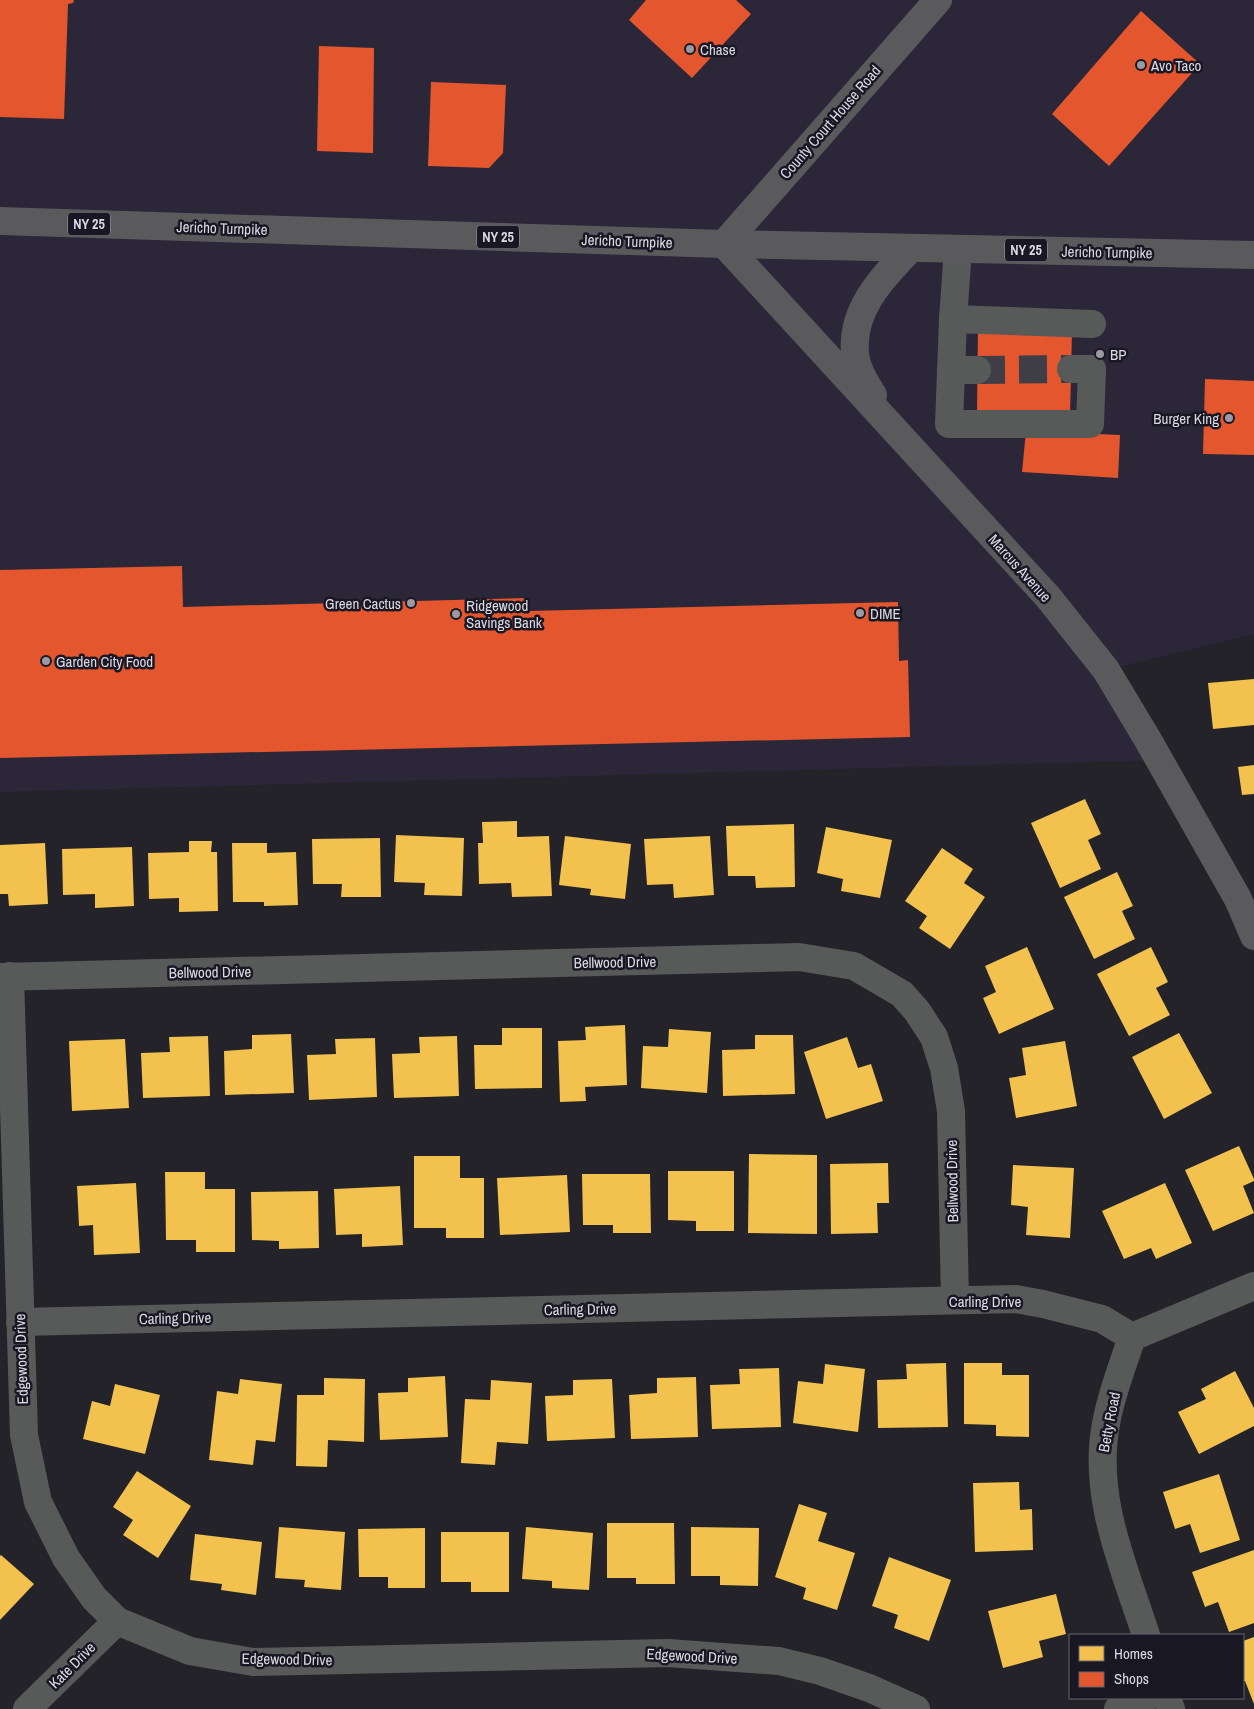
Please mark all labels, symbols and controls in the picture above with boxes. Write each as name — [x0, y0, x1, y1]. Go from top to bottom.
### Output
place label: Chase — [700, 39, 736, 60]
marker: Chase — [684, 43, 696, 55]
place label: Avo Taco — [1150, 55, 1202, 76]
marker: Avo Taco — [1135, 59, 1147, 71]
street label: County Court House Road — [775, 61, 885, 183]
road number: NY 25 — [68, 212, 110, 235]
street label: Jericho Turnpike — [176, 216, 268, 240]
road number: NY 25 — [477, 226, 519, 248]
street label: Jericho Turnpike — [581, 229, 673, 253]
road number: NY 25 — [1005, 238, 1047, 262]
street label: Jericho Turnpike — [1061, 241, 1153, 263]
place label: BP — [1110, 344, 1126, 365]
marker: BP — [1094, 348, 1106, 360]
place label: Burger King — [1153, 408, 1219, 429]
marker: Burger King — [1223, 412, 1235, 424]
street label: Marcus Avenue — [984, 530, 1056, 607]
place label: Green Cactus — [325, 593, 401, 614]
place label: Ridgewood Savings Bank — [466, 595, 543, 633]
marker: Green Cactus — [405, 597, 417, 609]
place label: DIME — [870, 603, 901, 624]
marker: DIME — [854, 607, 866, 619]
marker: Ridgewood Savings Bank — [450, 608, 462, 620]
place label: Garden City Food — [56, 651, 153, 672]
marker: Garden City Food — [40, 655, 52, 667]
street label: Bellwood Drive — [573, 951, 657, 973]
street label: Bellwood Drive — [168, 961, 252, 983]
street label: Bellwood Drive — [941, 1139, 963, 1223]
street label: Carling Drive — [949, 1291, 1021, 1312]
street label: Carling Drive — [544, 1298, 617, 1320]
street label: Carling Drive — [139, 1307, 212, 1329]
street label: Edgewood Drive — [9, 1313, 33, 1405]
street label: Betty Road — [1093, 1390, 1125, 1454]
legend — [1069, 1634, 1244, 1699]
street label: Kate Drive — [44, 1637, 100, 1693]
street label: Edgewood Drive — [646, 1643, 738, 1669]
text: Homes — [1114, 1643, 1153, 1664]
street label: Edgewood Drive — [241, 1648, 333, 1670]
text: Shops — [1114, 1668, 1149, 1689]

